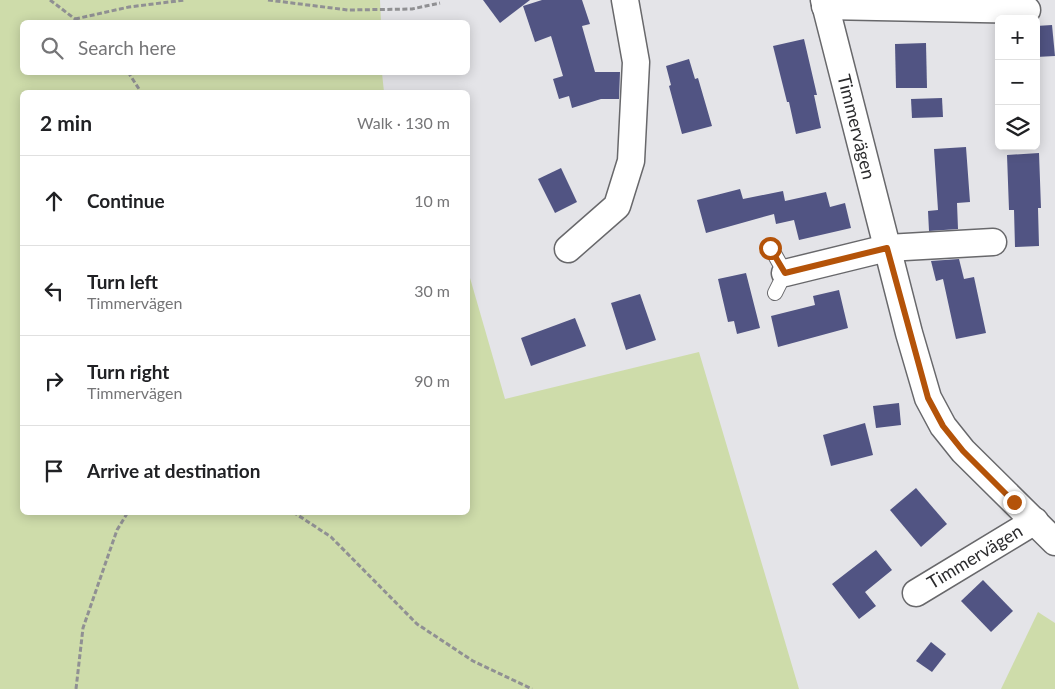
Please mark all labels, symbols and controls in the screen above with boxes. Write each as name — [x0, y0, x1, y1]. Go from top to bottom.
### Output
map controls — [995, 15, 1040, 150]
button: + — [995, 15, 1040, 60]
search box — [20, 20, 470, 75]
icon: search — [38, 34, 66, 62]
text: Search here — [78, 36, 176, 59]
button: − — [995, 60, 1040, 105]
street label: Timmervägen — [833, 72, 881, 182]
button: layers — [995, 105, 1040, 150]
text: 2 min — [40, 110, 92, 135]
text: Walk · 130 m — [357, 113, 450, 132]
icon: ahead — [40, 187, 68, 215]
text: Continue — [87, 189, 165, 212]
text: 10 m — [414, 191, 450, 210]
route start — [759, 237, 782, 260]
text: Turn left — [87, 270, 158, 293]
icon: left — [40, 277, 68, 305]
text: 30 m — [414, 281, 450, 300]
text: Timmervägen — [87, 293, 182, 312]
text: Turn right — [87, 360, 169, 383]
icon: right — [40, 367, 68, 395]
text: 90 m — [414, 371, 450, 390]
text: Timmervägen — [87, 383, 182, 402]
icon: arrive — [40, 457, 68, 485]
text: Arrive at destination — [87, 459, 260, 482]
route end — [1003, 491, 1026, 514]
street label: Timmervägen — [923, 519, 1026, 593]

